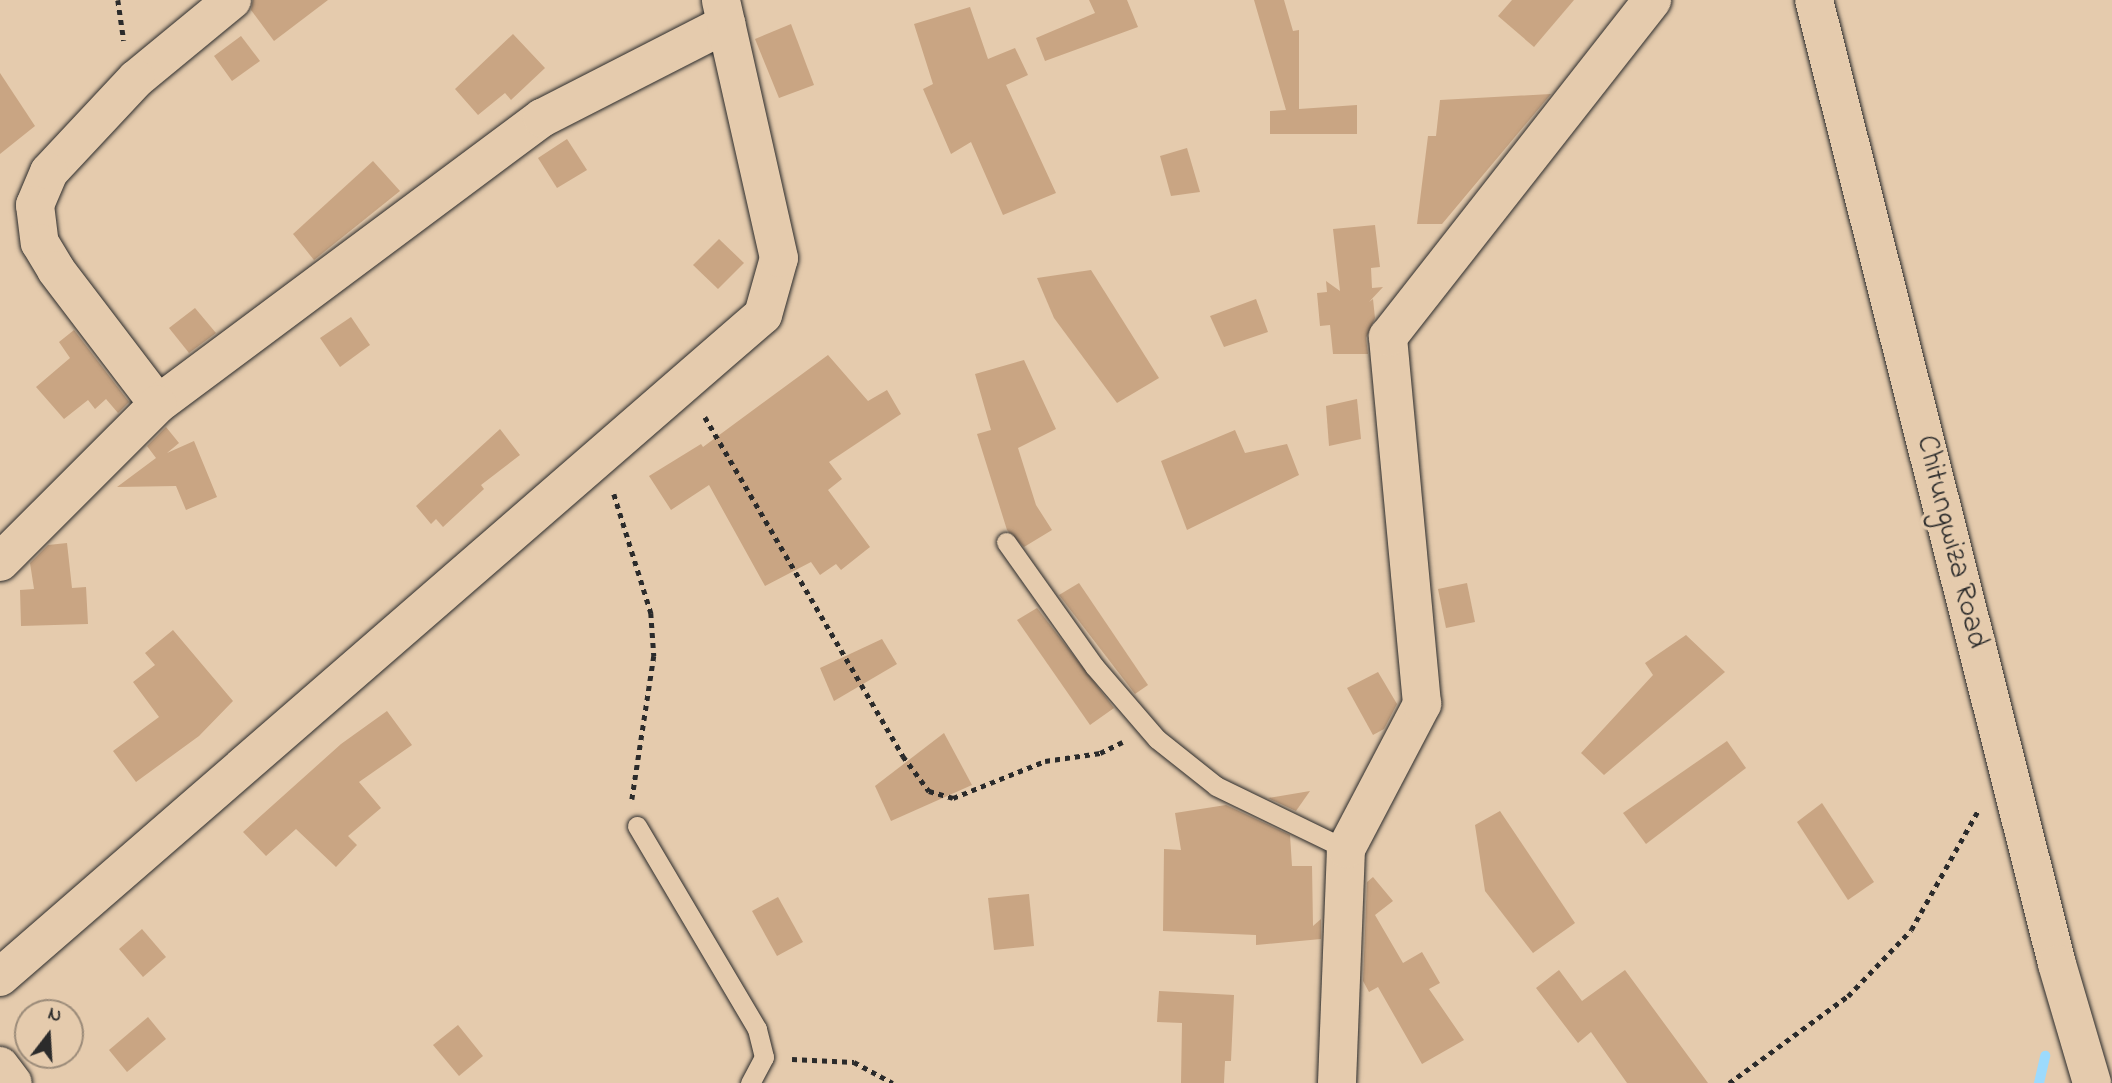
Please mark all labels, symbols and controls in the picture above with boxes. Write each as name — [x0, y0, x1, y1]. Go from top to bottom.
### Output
street label: Chitungwiza Road — [1907, 432, 1995, 652]
north arrow — [14, 999, 84, 1069]
text: N — [45, 1001, 65, 1030]

